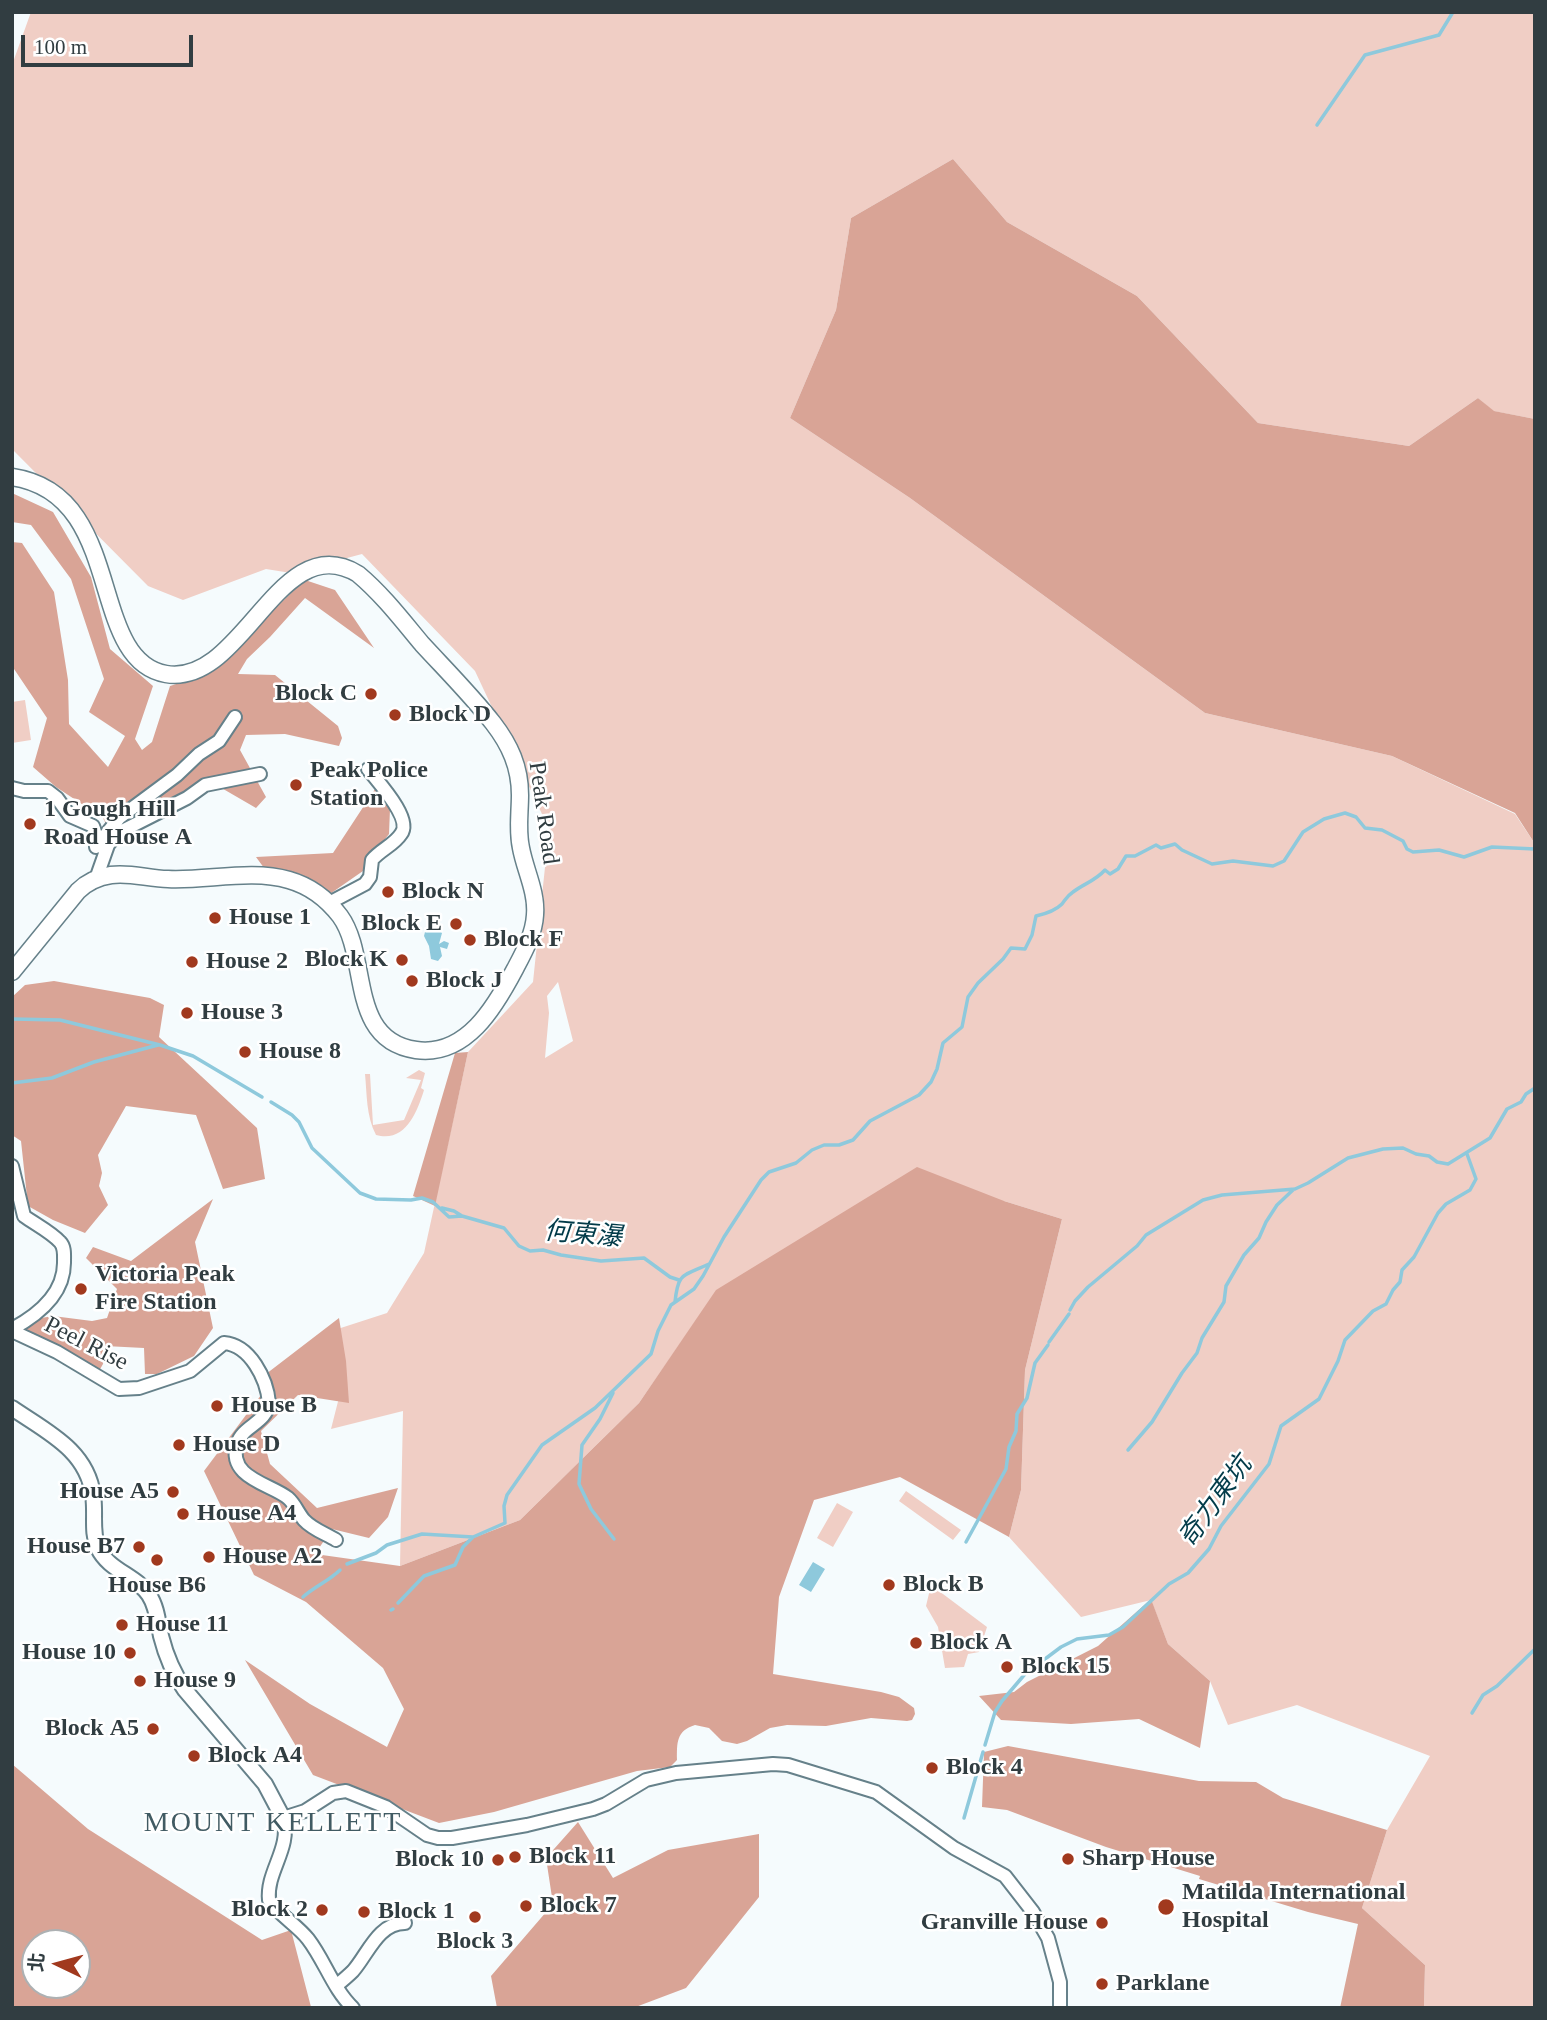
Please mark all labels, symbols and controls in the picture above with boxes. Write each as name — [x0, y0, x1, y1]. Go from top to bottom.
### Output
scale bar — [24, 21, 196, 65]
text: 100 m — [34, 35, 87, 59]
place label: Block C — [275, 680, 357, 708]
marker: Block C — [363, 686, 379, 702]
place label: Block D — [409, 701, 491, 729]
marker: Block D — [387, 707, 403, 723]
place label: Peak Police Station — [310, 757, 428, 813]
street label: Peak Road — [522, 760, 564, 866]
marker: Peak Police Station — [288, 777, 304, 793]
place label: 1 Gough Hill Road House A — [44, 796, 192, 852]
marker: 1 Gough Hill Road House A — [22, 816, 38, 832]
place label: Block N — [402, 878, 484, 906]
marker: Block N — [380, 884, 396, 900]
place label: House 1 — [229, 904, 311, 932]
marker: House 1 — [207, 910, 223, 926]
place label: Block E — [361, 910, 442, 938]
marker: Block E — [448, 916, 464, 932]
place label: Block F — [484, 926, 563, 954]
marker: Block F — [462, 932, 478, 948]
place label: Block K — [305, 946, 388, 974]
place label: House 2 — [206, 948, 288, 976]
marker: Block K — [394, 952, 410, 968]
marker: House 2 — [184, 954, 200, 970]
place label: Block J — [426, 967, 503, 995]
marker: Block J — [404, 973, 420, 989]
place label: House 3 — [201, 999, 283, 1027]
marker: House 3 — [179, 1005, 195, 1021]
place label: House 8 — [259, 1038, 341, 1066]
marker: House 8 — [237, 1044, 253, 1060]
water label: 何東瀑 — [543, 1216, 623, 1254]
place label: Victoria Peak Fire Station — [95, 1261, 235, 1317]
marker: Victoria Peak Fire Station — [73, 1281, 89, 1297]
street label: Peel Rise — [39, 1311, 133, 1377]
place label: House B — [231, 1392, 317, 1420]
marker: House B — [209, 1398, 225, 1414]
place label: House D — [193, 1431, 280, 1459]
marker: House D — [171, 1437, 187, 1453]
water label: 奇力東坑 — [1173, 1451, 1259, 1553]
place label: House A5 — [60, 1478, 159, 1506]
marker: House A5 — [165, 1484, 181, 1500]
place label: House A4 — [197, 1500, 296, 1528]
marker: House A4 — [175, 1506, 191, 1522]
place label: House B7 — [27, 1533, 125, 1561]
marker: House B7 — [131, 1539, 147, 1555]
place label: House A2 — [223, 1543, 322, 1571]
marker: House A2 — [201, 1549, 217, 1565]
marker: House B6 — [149, 1552, 165, 1568]
place label: Block B — [903, 1571, 984, 1599]
place label: House B6 — [108, 1572, 206, 1600]
marker: Block B — [881, 1577, 897, 1593]
place label: House 11 — [136, 1611, 229, 1639]
marker: House 11 — [114, 1617, 130, 1633]
place label: Block A — [930, 1629, 1012, 1657]
marker: Block A — [908, 1635, 924, 1651]
place label: House 10 — [22, 1639, 116, 1667]
marker: House 10 — [122, 1645, 138, 1661]
place label: Block 15 — [1021, 1653, 1110, 1681]
marker: Block 15 — [999, 1659, 1015, 1675]
place label: House 9 — [154, 1667, 236, 1695]
marker: House 9 — [132, 1673, 148, 1689]
place label: Block A5 — [45, 1715, 139, 1743]
marker: Block A5 — [145, 1721, 161, 1737]
place label: Block A4 — [208, 1742, 302, 1770]
marker: Block A4 — [186, 1748, 202, 1764]
place label: Block 4 — [946, 1754, 1023, 1782]
marker: Block 4 — [924, 1760, 940, 1776]
district label: MOUNT KELLETT — [145, 1807, 401, 1841]
place label: Block 11 — [529, 1843, 616, 1871]
place label: Sharp House — [1082, 1845, 1215, 1873]
place label: Block 10 — [395, 1846, 484, 1874]
marker: Block 11 — [507, 1849, 523, 1865]
marker: Sharp House — [1060, 1851, 1076, 1867]
marker: Block 10 — [490, 1852, 506, 1868]
place label: Matilda International Hospital — [1182, 1879, 1405, 1935]
place label: Block 7 — [540, 1892, 617, 1920]
place label: Block 2 — [231, 1896, 308, 1924]
marker: Matilda International Hospital — [1156, 1897, 1176, 1917]
place label: Block 1 — [378, 1898, 455, 1926]
marker: Block 7 — [518, 1898, 534, 1914]
marker: Block 2 — [314, 1902, 330, 1918]
marker: Block 1 — [356, 1904, 372, 1920]
marker: Block 3 — [467, 1909, 483, 1925]
place label: Granville House — [921, 1909, 1088, 1937]
marker: Granville House — [1094, 1915, 1110, 1931]
place label: Block 3 — [437, 1928, 513, 1956]
north arrow — [21, 1929, 91, 1999]
text: 北 — [25, 1952, 48, 1973]
place label: Parklane — [1116, 1970, 1209, 1998]
marker: Parklane — [1094, 1976, 1110, 1992]

